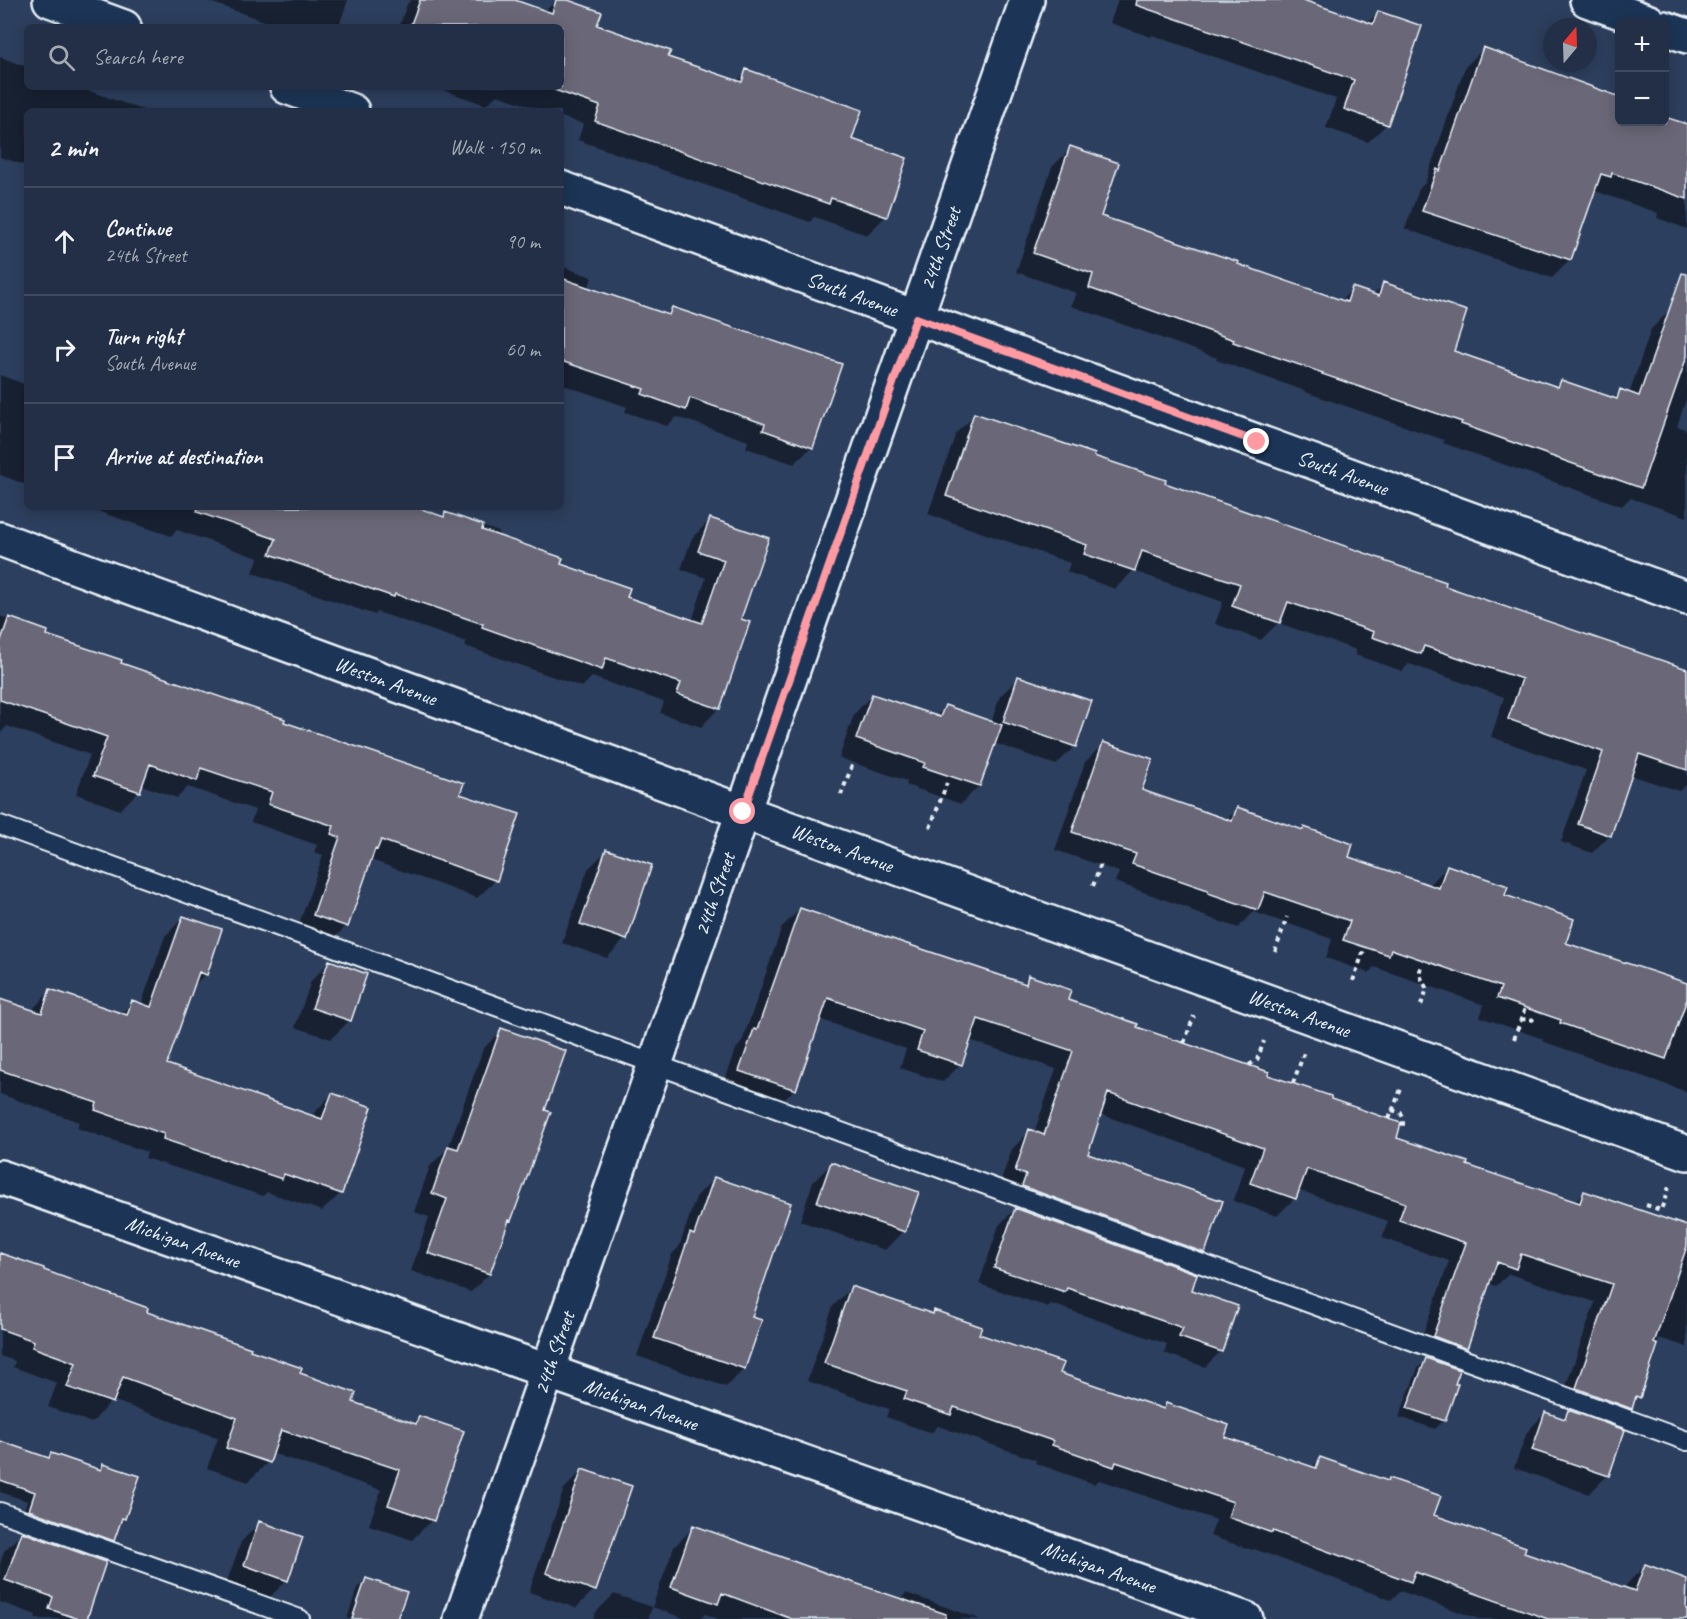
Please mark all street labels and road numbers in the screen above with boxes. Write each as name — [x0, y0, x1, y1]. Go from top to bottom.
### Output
street label: 24th Street — [914, 202, 967, 293]
street label: South Avenue — [803, 266, 902, 323]
street label: South Avenue — [1294, 444, 1393, 502]
street label: Weston Avenue — [331, 650, 441, 712]
street label: Weston Avenue — [788, 817, 898, 879]
street label: 24th Street — [688, 847, 742, 939]
street label: Weston Avenue — [1245, 983, 1355, 1044]
street label: Michigan Avenue — [122, 1210, 244, 1274]
street label: 24th Street — [528, 1306, 581, 1398]
street label: Michigan Avenue — [580, 1372, 703, 1437]
street label: Michigan Avenue — [1038, 1535, 1161, 1599]

